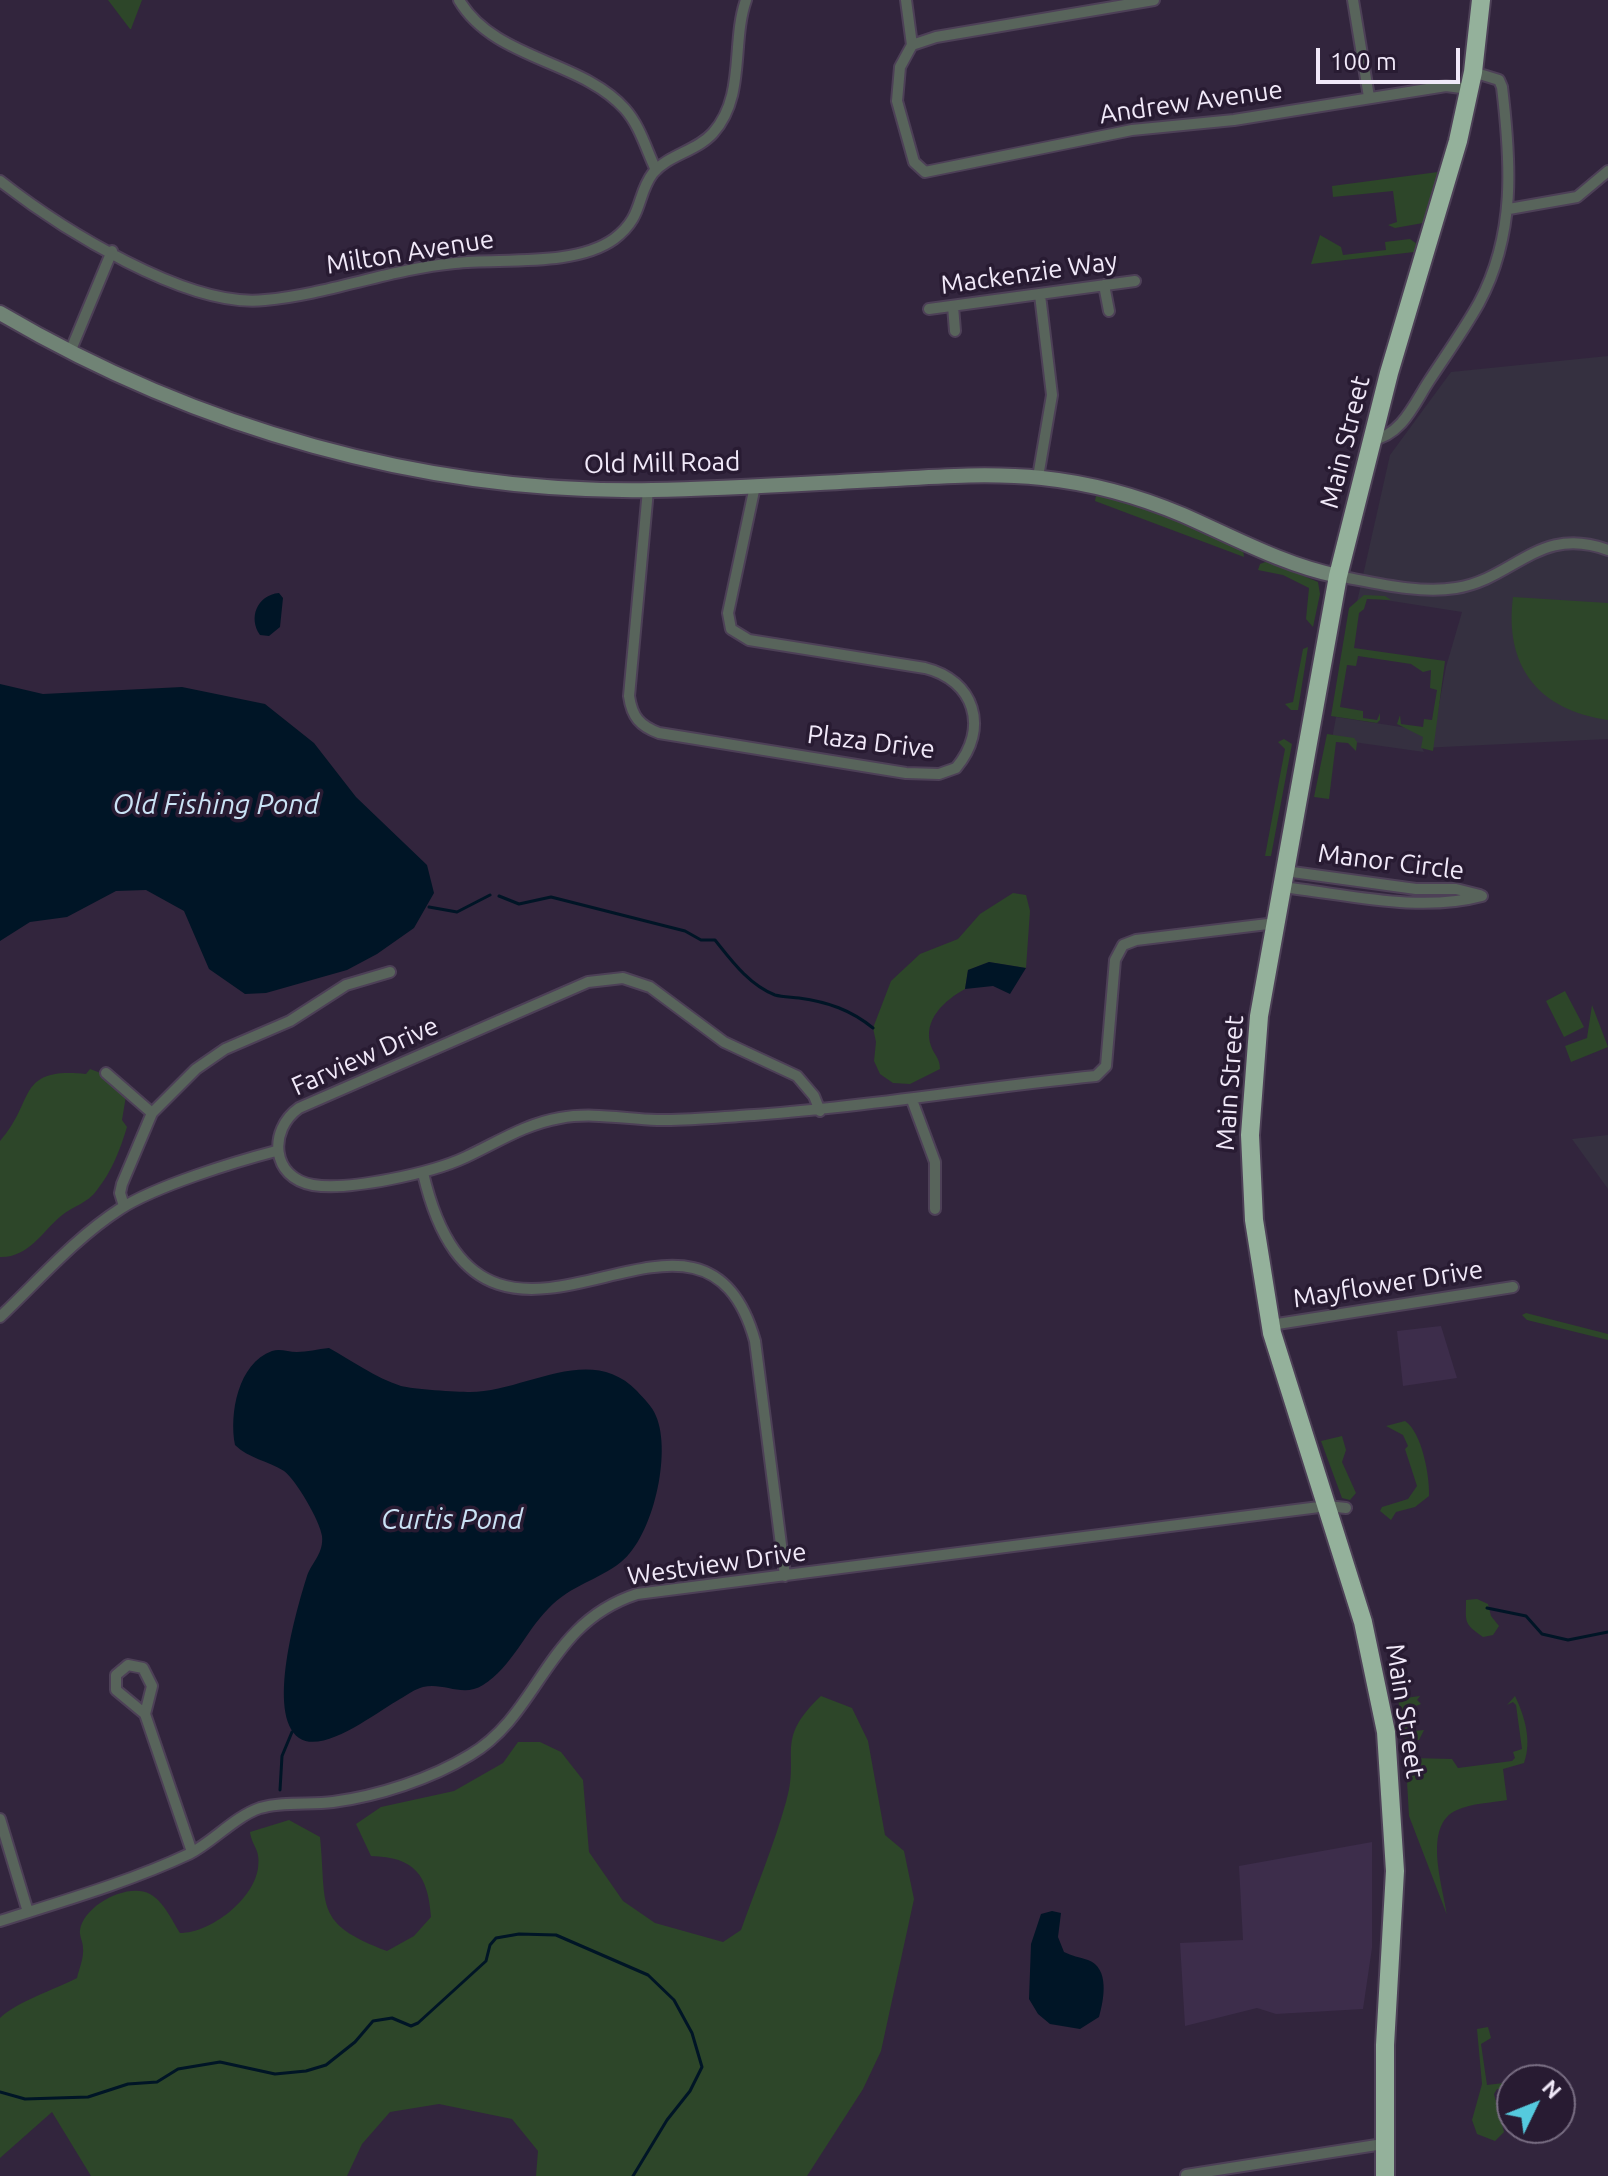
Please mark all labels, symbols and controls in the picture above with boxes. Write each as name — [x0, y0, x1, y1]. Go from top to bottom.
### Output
scale bar — [1320, 32, 1464, 82]
text: 100 m — [1330, 48, 1397, 75]
street label: Andrew Avenue — [1097, 74, 1285, 130]
street label: Milton Avenue — [324, 223, 496, 281]
street label: Mackenzie Way — [939, 245, 1119, 301]
street label: Main Street — [1313, 372, 1377, 512]
street label: Old Mill Road — [583, 446, 741, 480]
street label: Plaza Drive — [805, 719, 937, 765]
water label: Old Fishing Pond — [113, 788, 319, 822]
street label: Manor Circle — [1316, 838, 1466, 886]
street label: Farview Drive — [287, 1010, 443, 1102]
street label: Main Street — [1210, 1014, 1250, 1152]
street label: Mayflower Drive — [1291, 1254, 1485, 1314]
water label: Curtis Pond — [381, 1503, 523, 1537]
street label: Westview Drive — [625, 1536, 809, 1592]
street label: Main Street — [1379, 1642, 1431, 1780]
north arrow — [1496, 2064, 1576, 2144]
text: N — [1538, 2074, 1567, 2103]

